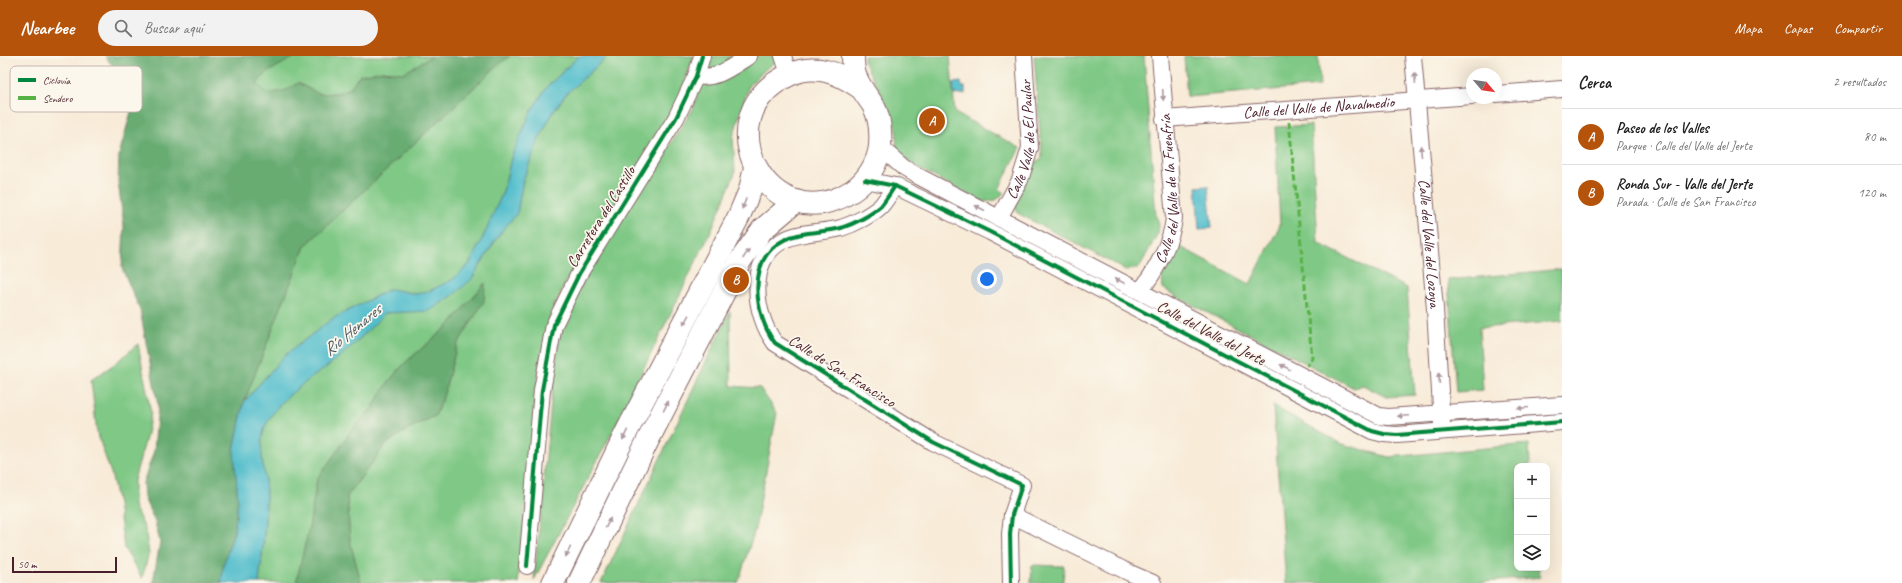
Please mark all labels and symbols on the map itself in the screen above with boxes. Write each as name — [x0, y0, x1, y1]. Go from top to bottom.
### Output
legend — [10, 66, 142, 112]
north arrow — [1466, 68, 1502, 104]
one-way arrow — [1411, 72, 1418, 84]
text: Ciclovía — [43, 73, 72, 87]
street label: Calle Valle de El Paular — [1001, 78, 1040, 203]
one-way arrow — [1160, 89, 1166, 102]
text: Sendero — [43, 91, 74, 105]
street label: Calle del Valle de Navalmedio — [1242, 92, 1397, 123]
pin: A — [919, 106, 945, 136]
street label: Calle del Valle de la Fuenfría — [1150, 113, 1184, 267]
one-way arrow — [1418, 145, 1425, 157]
street label: Carretera del Castillo — [562, 161, 641, 271]
street label: Calle del Valle del Lozoya — [1414, 178, 1445, 310]
one-way arrow — [741, 199, 747, 211]
one-way arrow — [974, 205, 986, 211]
one-way arrow — [742, 248, 749, 259]
pin: B — [723, 265, 749, 295]
your location — [977, 269, 997, 289]
one-way arrow — [1114, 278, 1126, 284]
street label: Calle del Valle del Jerte — [1153, 296, 1270, 371]
water label: Río Henares — [319, 298, 388, 360]
one-way arrow — [683, 315, 689, 326]
street label: Calle de San Francisco — [785, 330, 900, 413]
one-way arrow — [1279, 363, 1291, 370]
one-way arrow — [1436, 372, 1443, 384]
one-way arrow — [662, 400, 669, 412]
one-way arrow — [1517, 405, 1529, 411]
one-way arrow — [1397, 413, 1409, 420]
one-way arrow — [622, 430, 629, 441]
one-way arrow — [605, 517, 611, 528]
one-way arrow — [565, 546, 571, 558]
scale bar — [12, 555, 117, 574]

